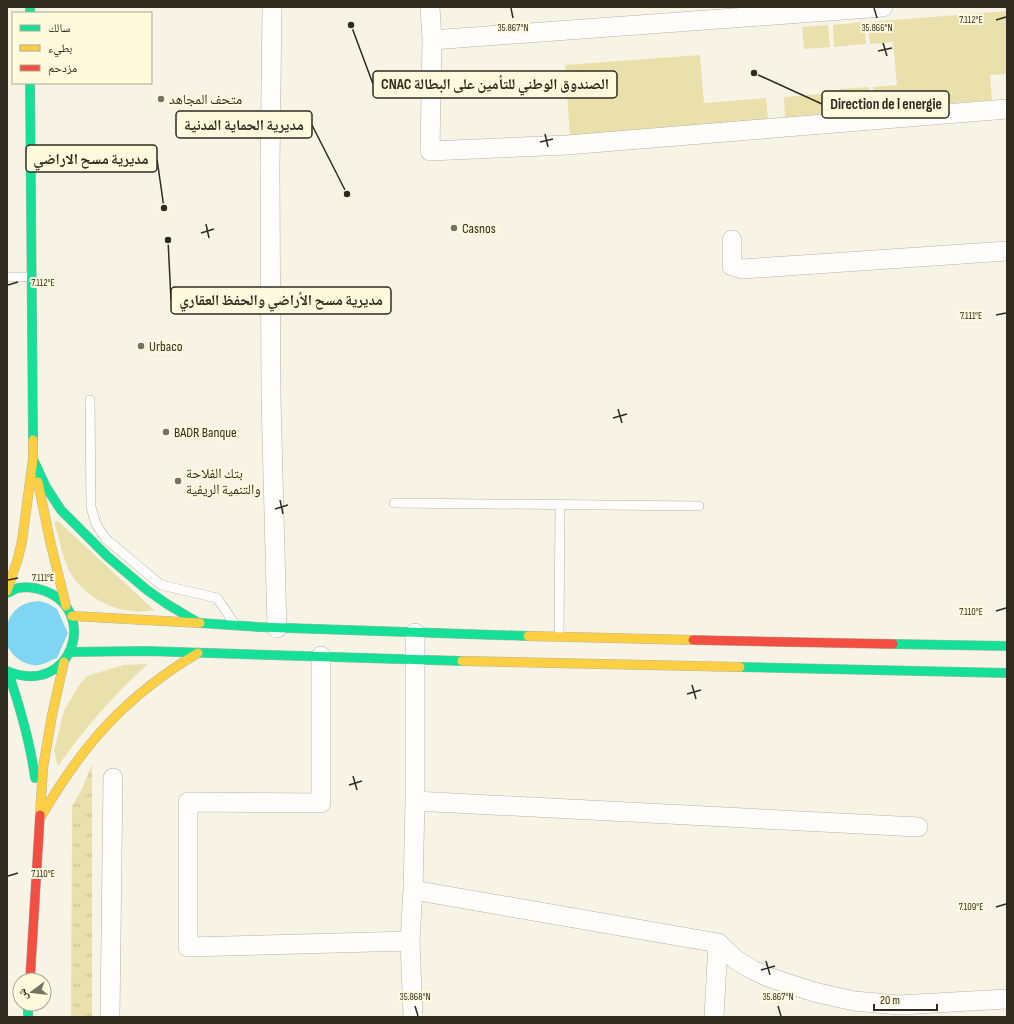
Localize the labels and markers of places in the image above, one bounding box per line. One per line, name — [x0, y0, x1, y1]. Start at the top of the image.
callout: CNAC الصندوق الوطني للتأمين على البطالة — [373, 71, 617, 98]
place label: متحف المجاهد — [169, 91, 242, 108]
callout: Direction de l energie — [822, 91, 949, 118]
marker: متحف المجاهد — [156, 94, 166, 104]
callout: مديرية الحماية المدنية — [176, 111, 312, 138]
callout: مديرية مسح الاراضي — [26, 145, 157, 172]
place label: Casnos — [462, 220, 496, 237]
marker: Casnos — [449, 223, 459, 233]
callout: مديرية مسح الأراضي والحفظ العقاري — [171, 287, 391, 314]
place label: Urbaco — [149, 338, 183, 355]
marker: Urbaco — [136, 341, 146, 351]
place label: BADR Banque — [174, 424, 237, 441]
marker: BADR Banque — [161, 427, 171, 437]
place label: بتك الفلاحة والتنمية الريفية — [186, 465, 261, 498]
marker: بتك الفلاحة والتنمية الريفية — [173, 476, 183, 486]

